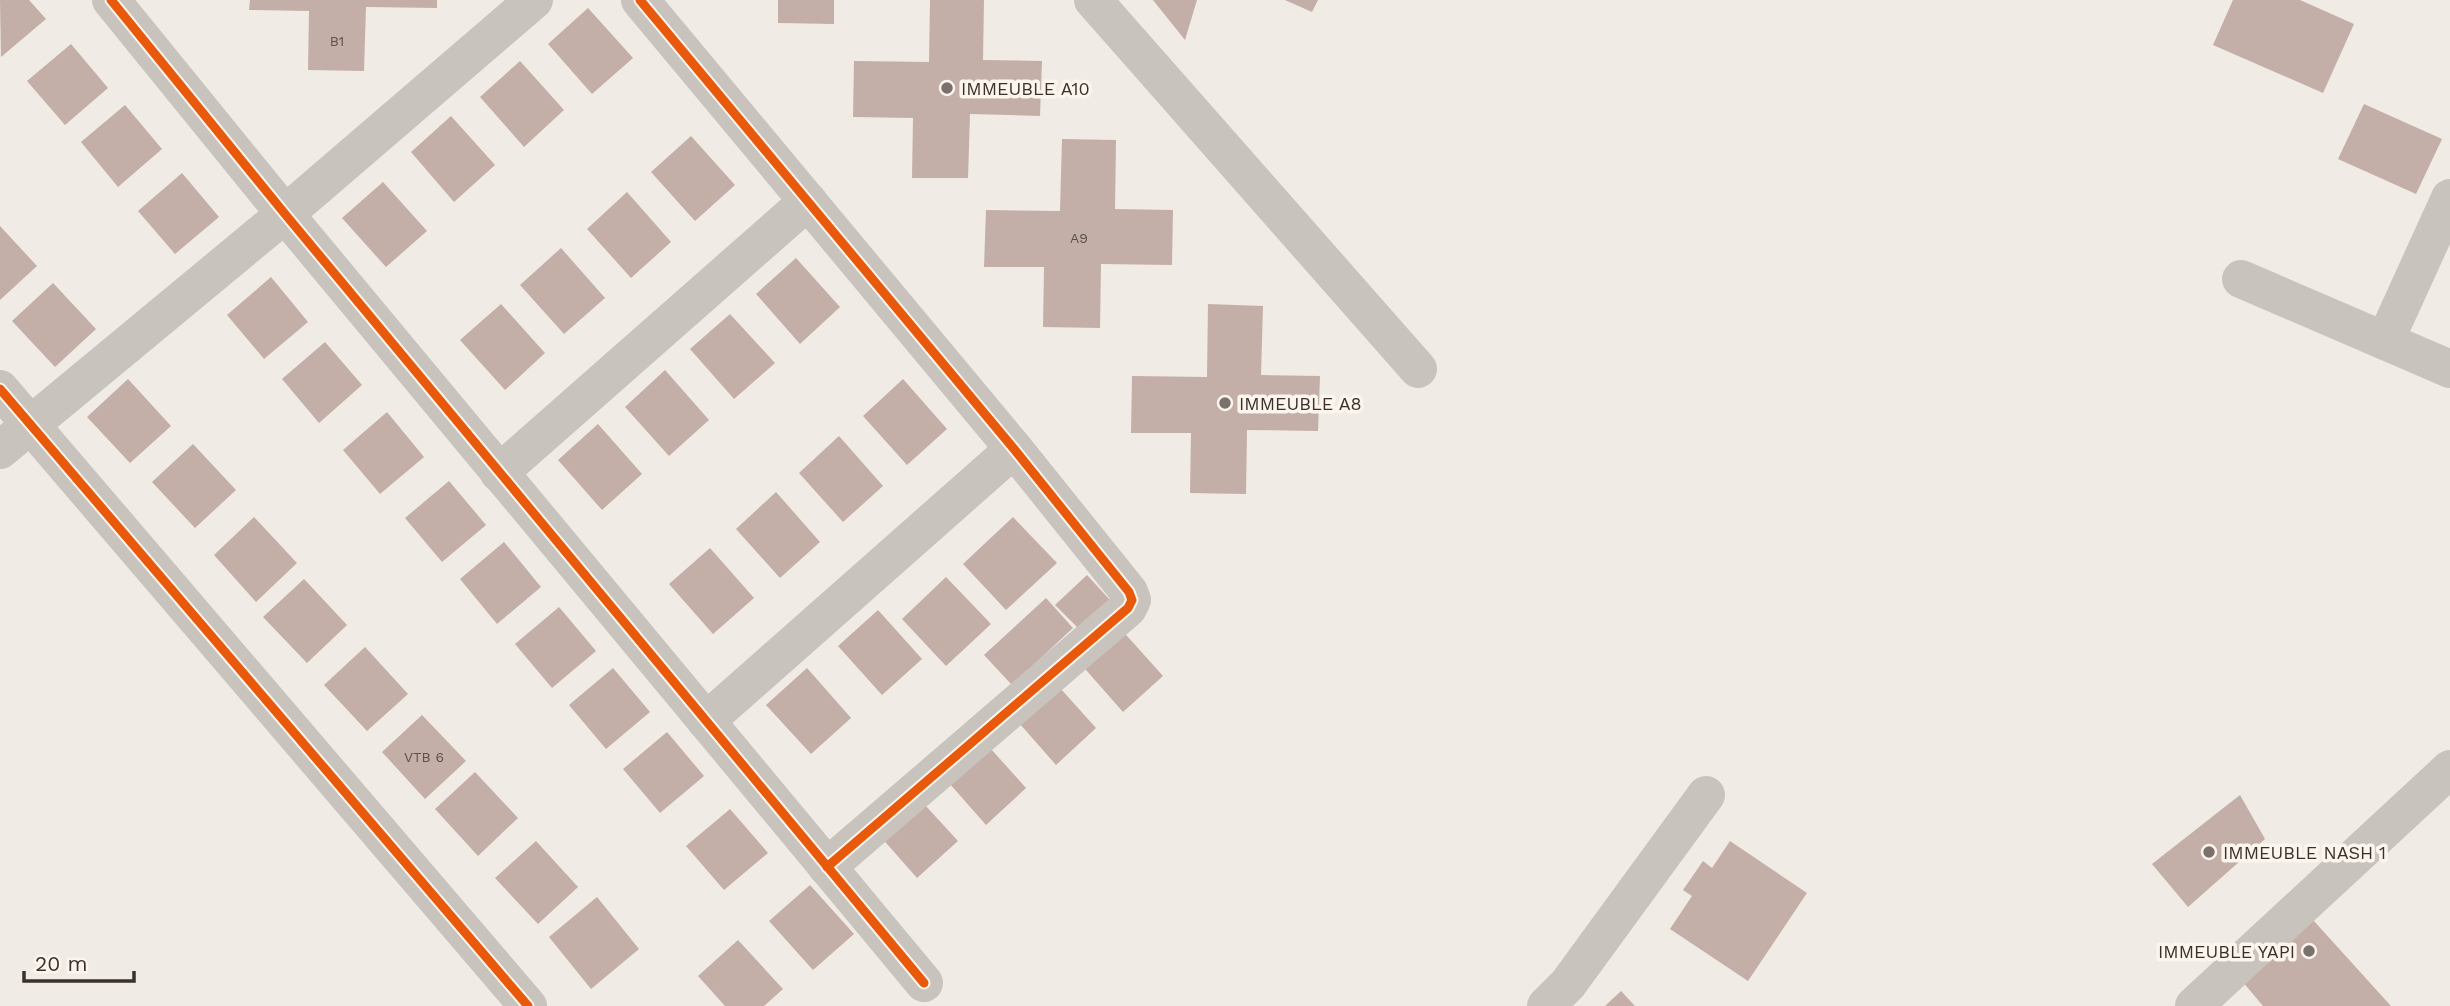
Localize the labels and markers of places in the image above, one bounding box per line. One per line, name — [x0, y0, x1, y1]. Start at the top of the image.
place label: IMMEUBLE A10 — [961, 78, 1090, 99]
marker: IMMEUBLE A10 — [939, 80, 955, 96]
place label: IMMEUBLE A8 — [1239, 393, 1362, 414]
marker: IMMEUBLE A8 — [1217, 395, 1233, 411]
place label: IMMEUBLE NASH 1 — [2223, 842, 2386, 863]
marker: IMMEUBLE NASH 1 — [2201, 844, 2217, 860]
place label: IMMEUBLE YAPI — [2158, 941, 2295, 962]
marker: IMMEUBLE YAPI — [2301, 943, 2317, 959]

